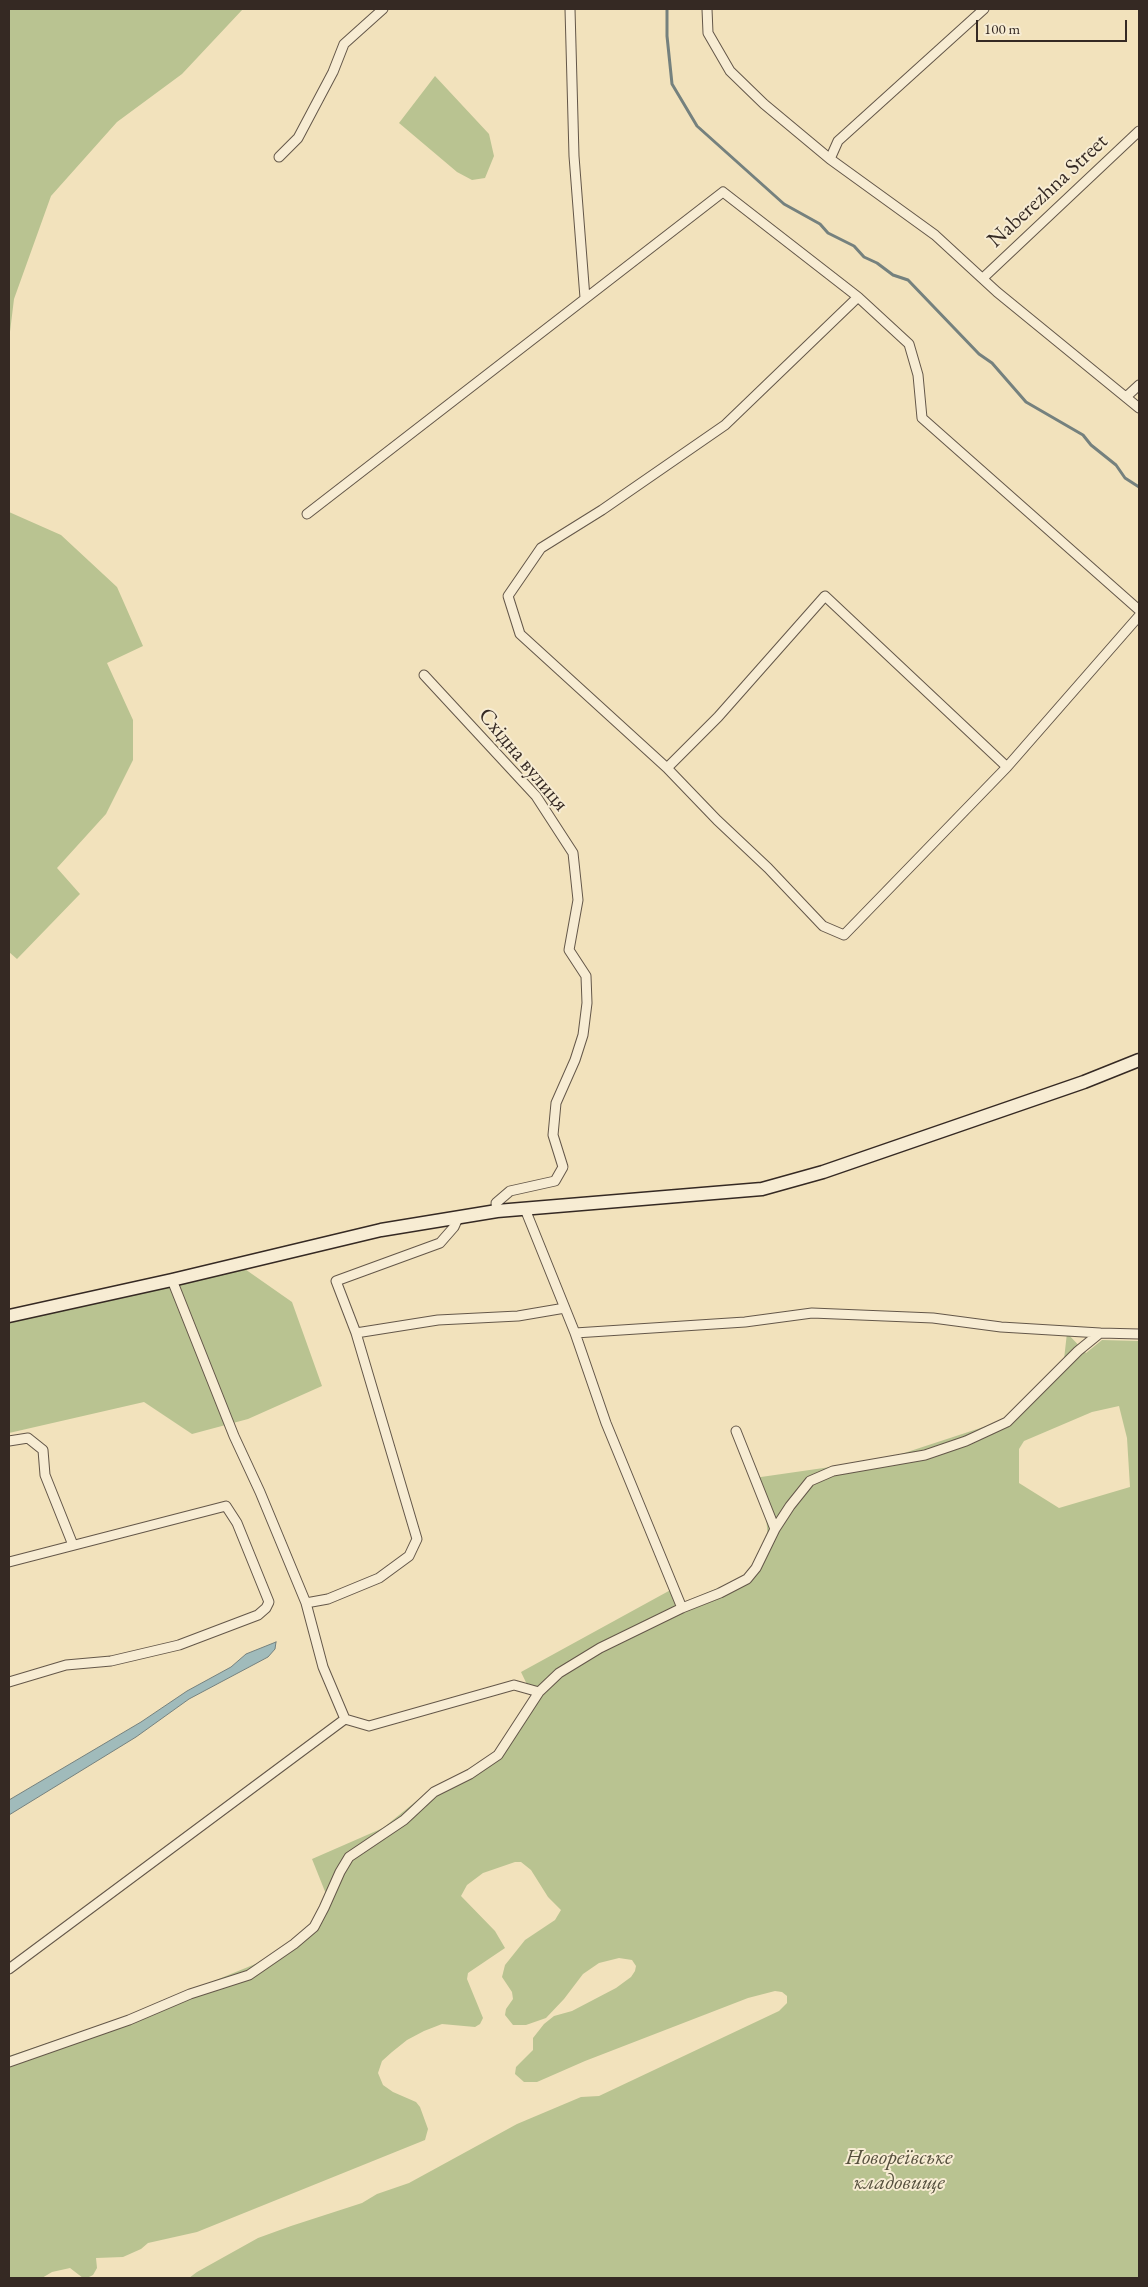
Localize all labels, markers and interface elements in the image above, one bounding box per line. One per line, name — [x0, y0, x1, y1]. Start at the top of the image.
scale bar — [978, 10, 1129, 42]
text: 100 m — [984, 19, 1020, 38]
street label: Naberezhna Street — [982, 129, 1114, 253]
street label: Східна вулиця — [472, 703, 574, 817]
park label: Новореївське кладовище — [845, 2145, 953, 2196]

